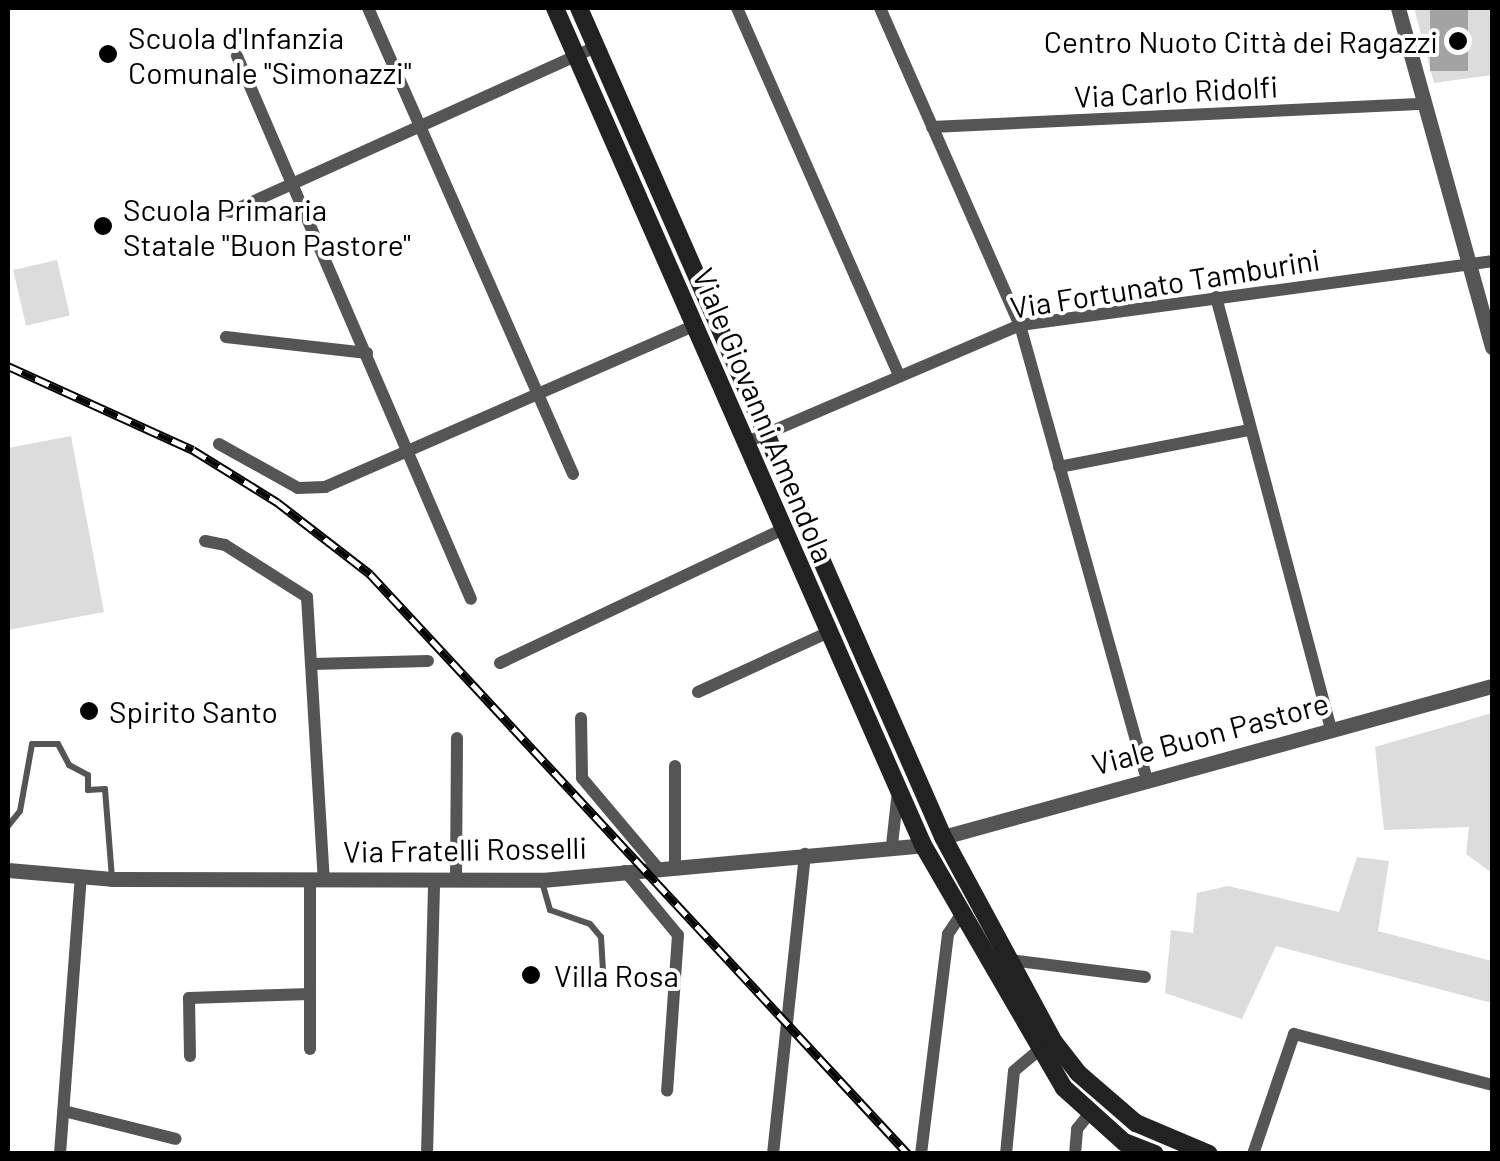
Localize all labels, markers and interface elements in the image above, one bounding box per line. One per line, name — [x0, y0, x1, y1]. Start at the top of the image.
place label: Scuola d'Infanzia Comunale "Simonazzi" — [128, 19, 412, 90]
place label: Centro Nuoto Città dei Ragazzi — [1044, 23, 1438, 59]
marker: Centro Nuoto Città dei Ragazzi — [1447, 30, 1469, 52]
marker: Scuola d'Infanzia Comunale "Simonazzi" — [97, 43, 119, 65]
street label: Via Carlo Ridolfi — [1073, 68, 1279, 114]
place label: Scuola Primaria Statale "Buon Pastore" — [123, 191, 411, 262]
marker: Scuola Primaria Statale "Buon Pastore" — [92, 215, 114, 237]
street label: Via Fortunato Tamburini — [1008, 241, 1322, 325]
street label: Viale Giovanni Amendola — [686, 262, 842, 568]
street label: Viale Buon Pastore — [1088, 684, 1332, 782]
place label: Spirito Santo — [109, 693, 278, 729]
marker: Spirito Santo — [78, 700, 100, 722]
street label: Via Fratelli Rosselli — [343, 829, 587, 869]
place label: Villa Rosa — [554, 957, 679, 993]
marker: Villa Rosa — [518, 962, 544, 988]

